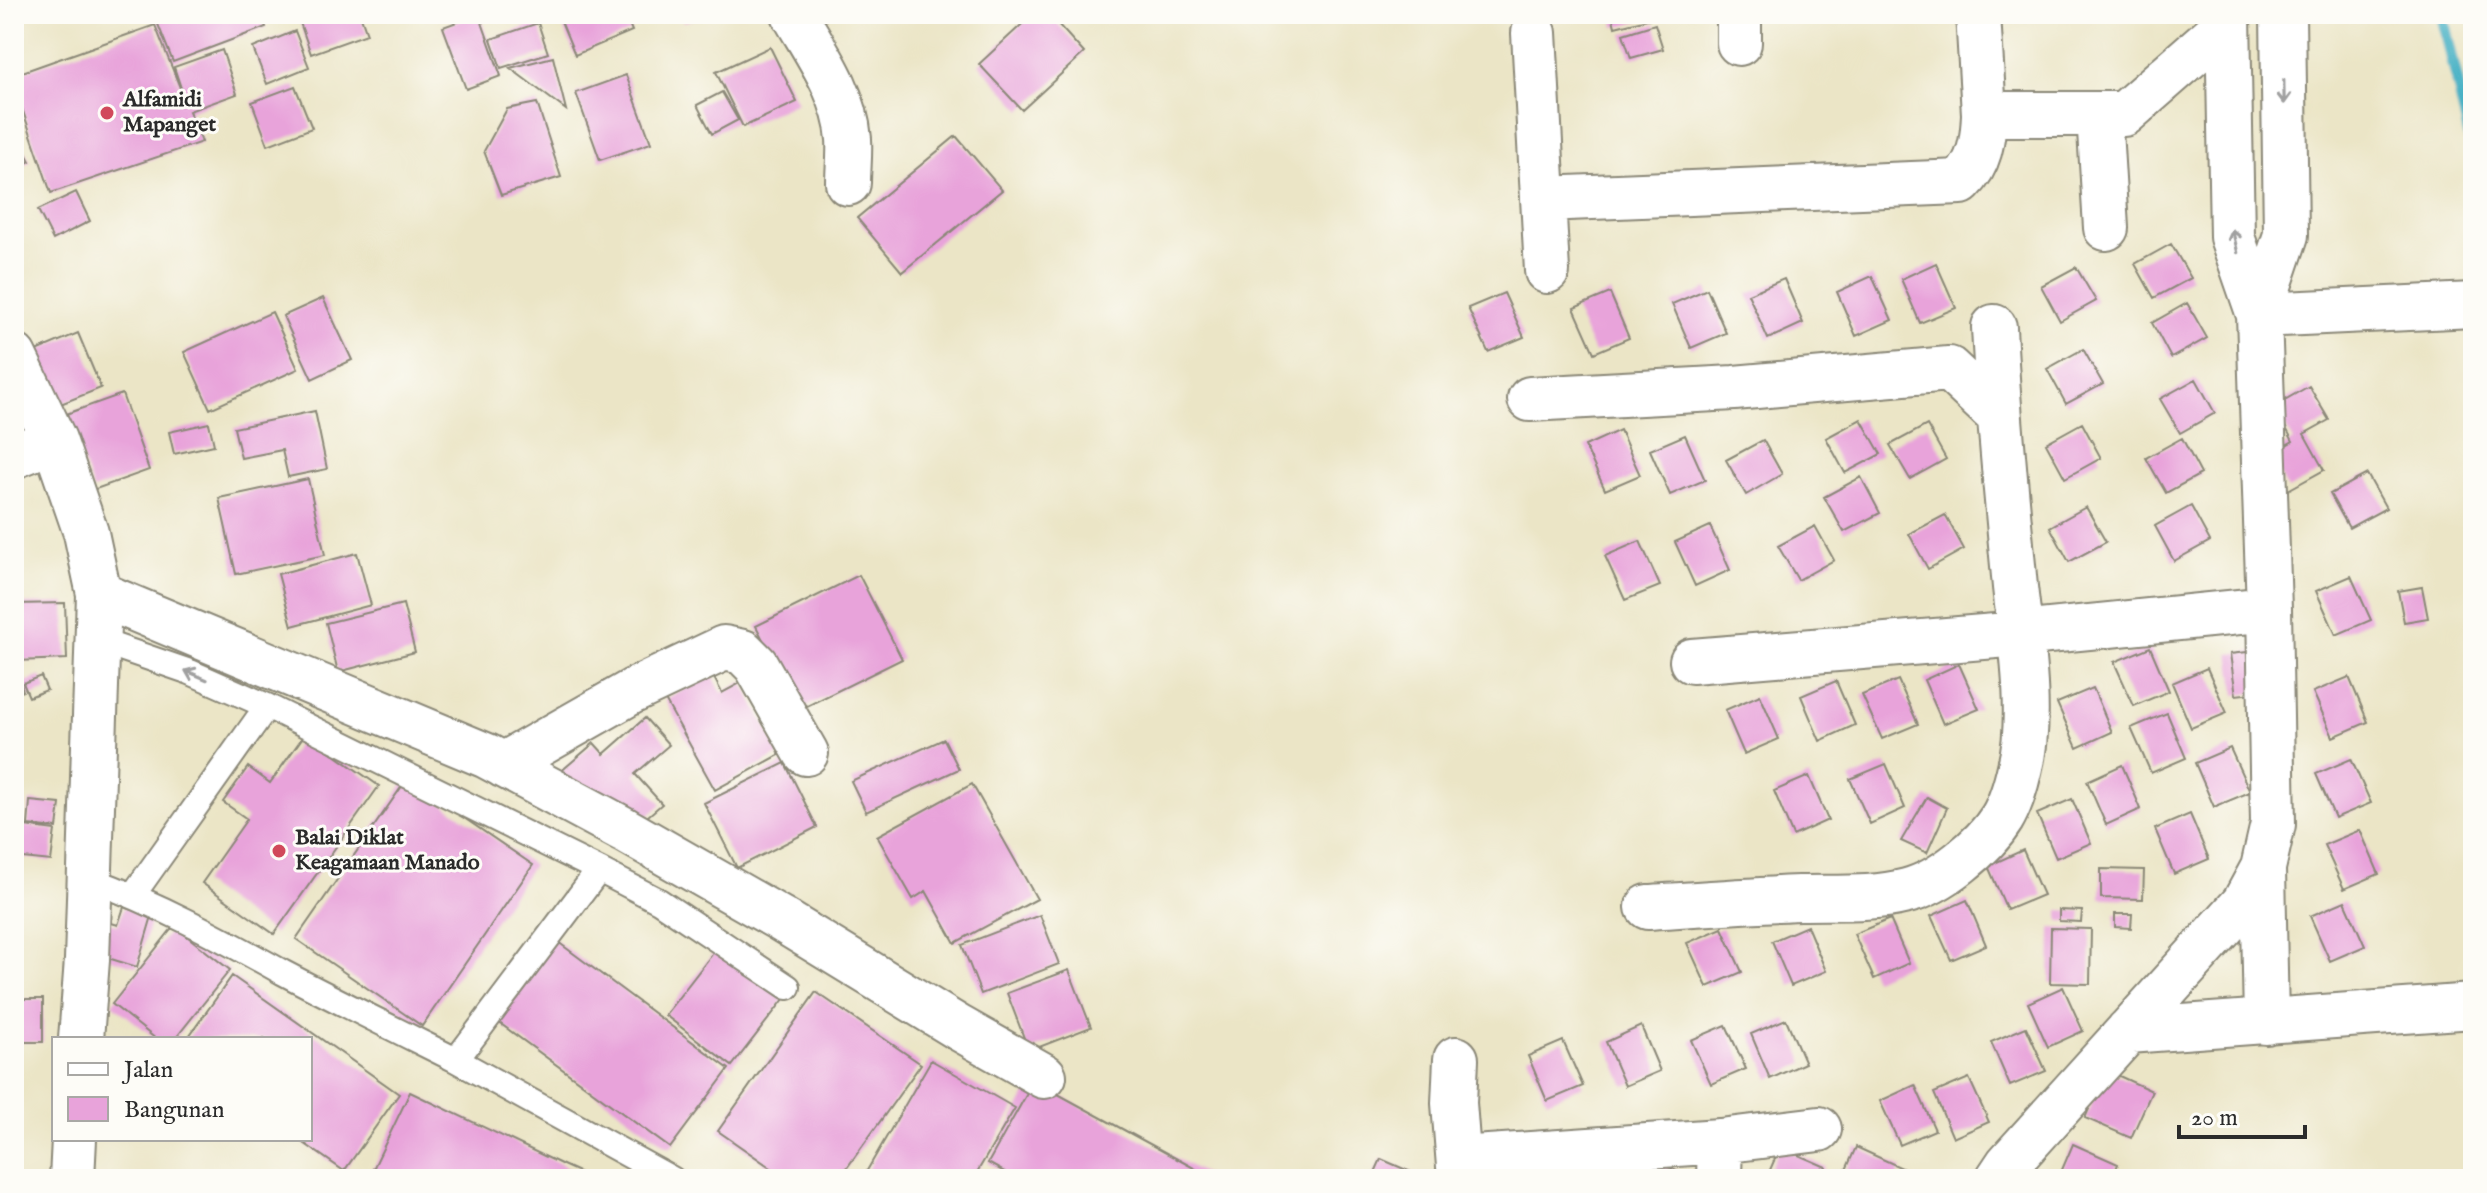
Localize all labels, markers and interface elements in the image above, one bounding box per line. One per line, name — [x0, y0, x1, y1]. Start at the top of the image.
one-way arrow — [2276, 78, 2292, 105]
place label: Alfamidi Mapanget — [122, 86, 216, 139]
marker: Alfamidi Mapanget — [98, 104, 116, 122]
one-way arrow — [2227, 229, 2242, 255]
one-way arrow — [184, 666, 209, 681]
place label: Balai Diklat Keagamaan Manado — [295, 824, 480, 877]
marker: Balai Diklat Keagamaan Manado — [270, 842, 288, 860]
legend — [52, 1037, 312, 1141]
text: Jalan — [121, 1055, 173, 1086]
scale bar — [2179, 1089, 2305, 1139]
text: Bangunan — [124, 1095, 225, 1126]
text: 20 m — [2191, 1103, 2238, 1134]

